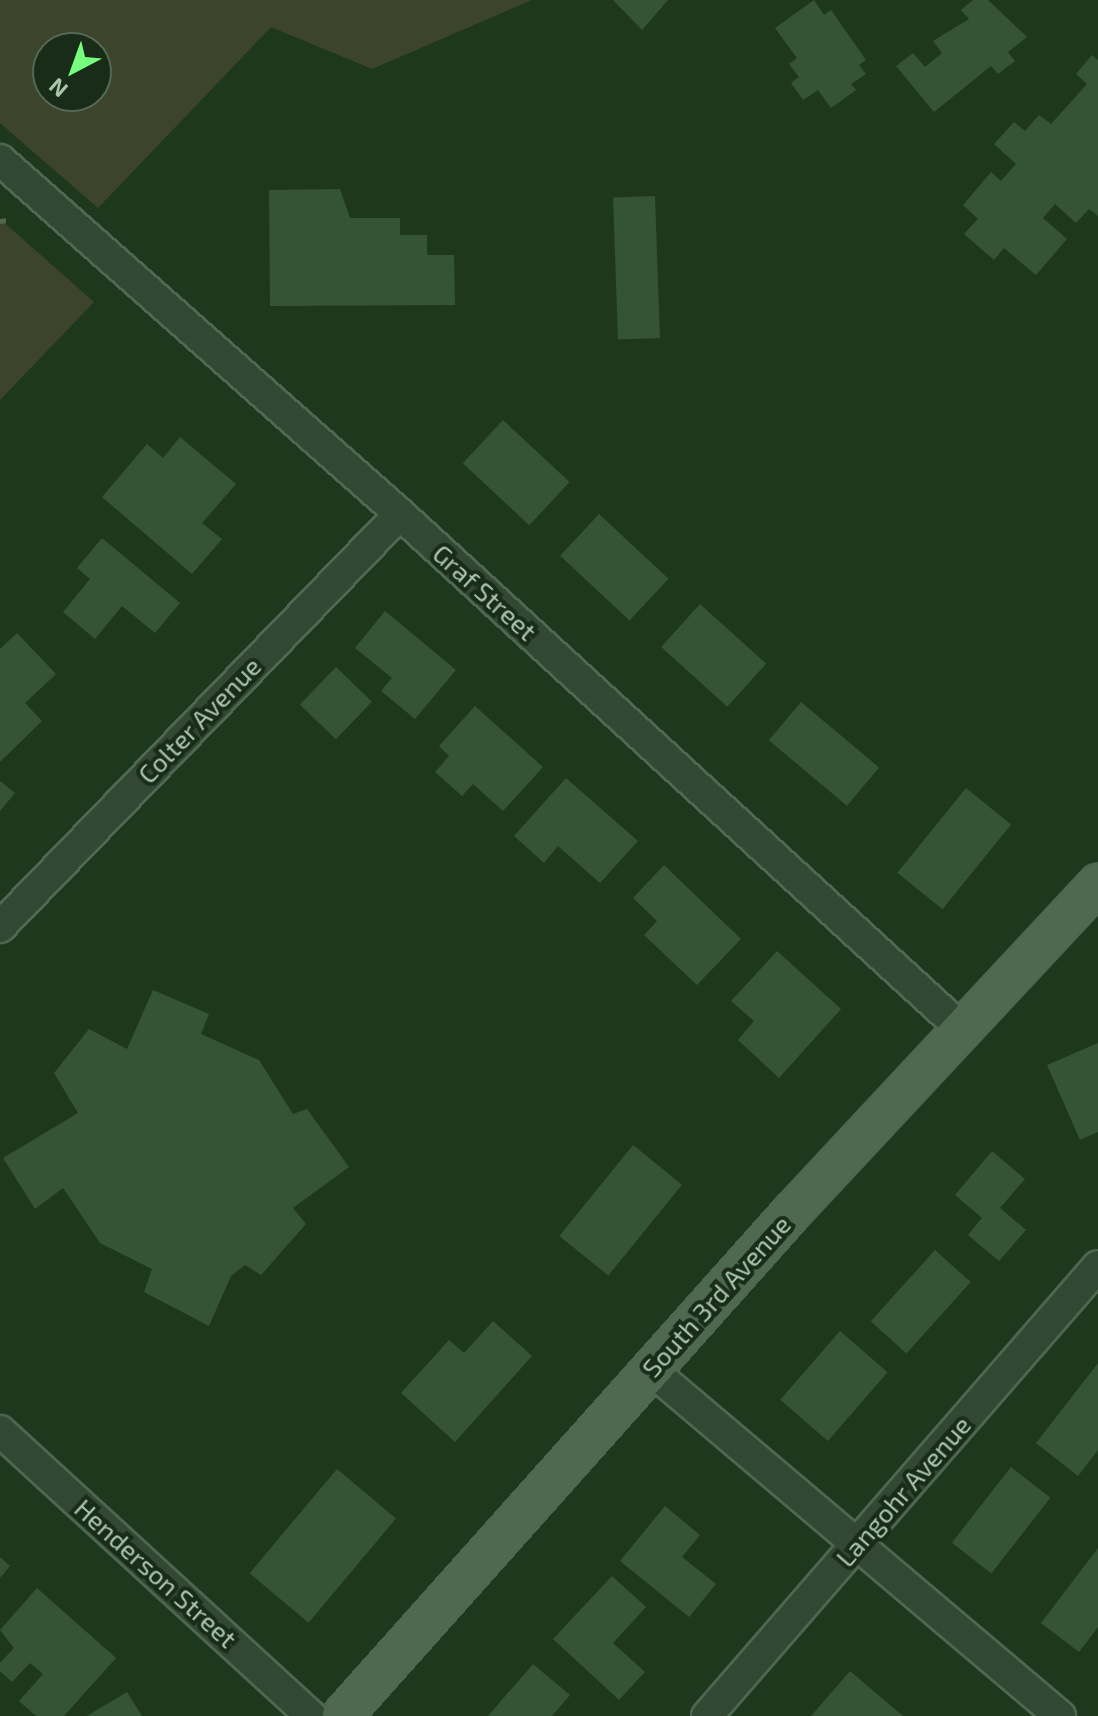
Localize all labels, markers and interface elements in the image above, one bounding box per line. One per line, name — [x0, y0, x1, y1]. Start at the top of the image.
north arrow — [32, 32, 112, 112]
text: N — [43, 74, 72, 104]
street label: Graf Street — [427, 537, 543, 647]
street label: Colter Avenue — [131, 650, 267, 790]
street label: South 3rd Avenue — [635, 1208, 797, 1384]
street label: Langohr Avenue — [829, 1409, 977, 1573]
street label: Henderson Street — [69, 1492, 243, 1654]

